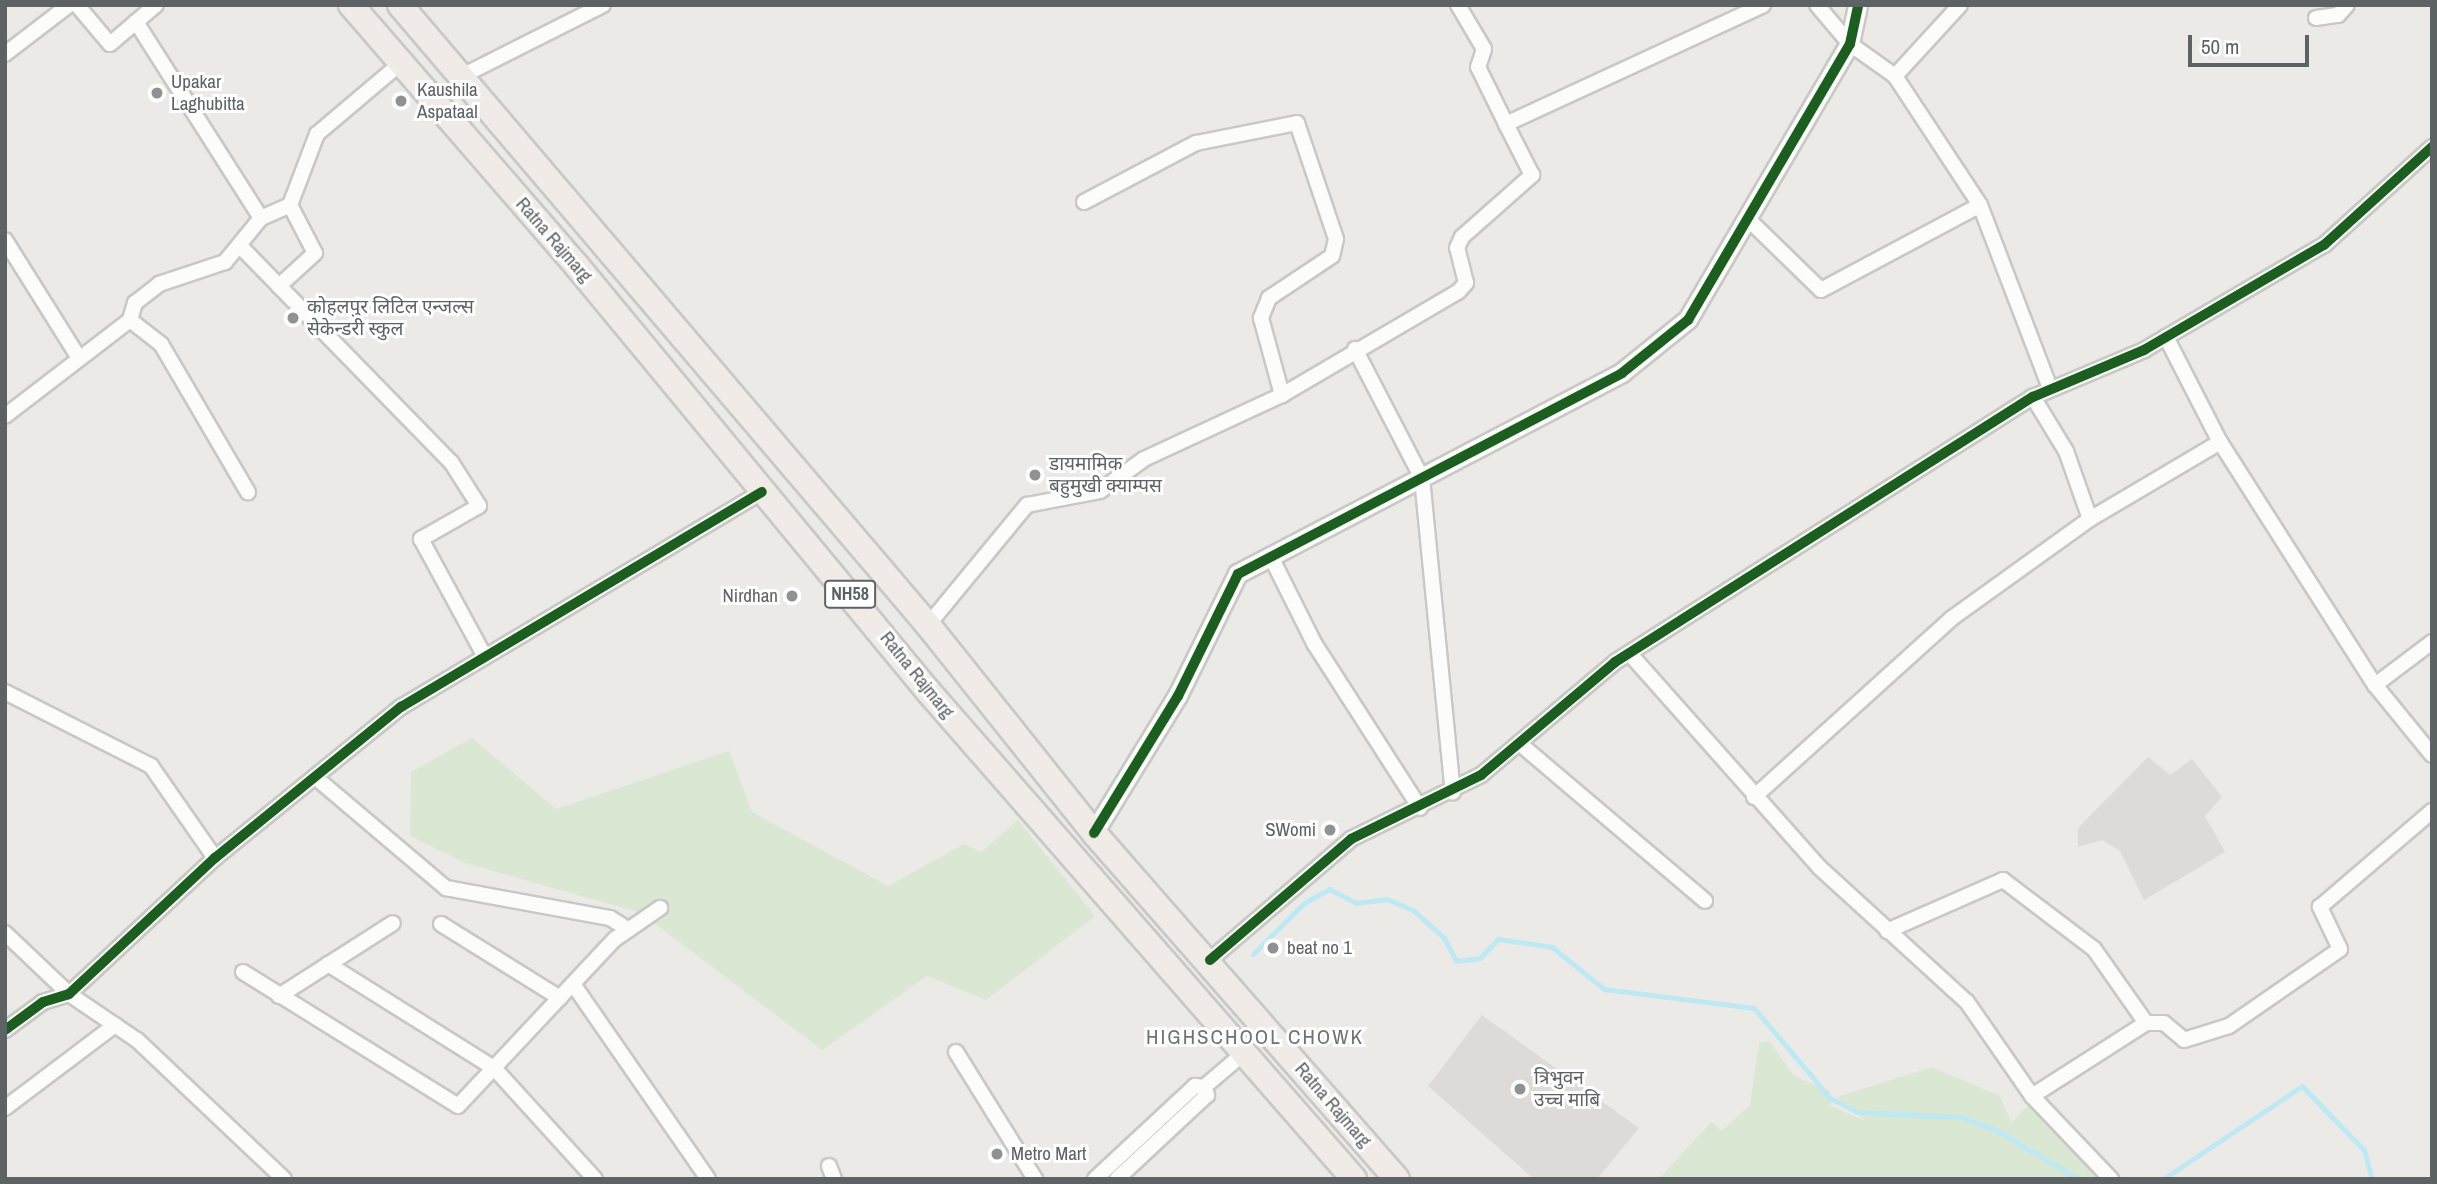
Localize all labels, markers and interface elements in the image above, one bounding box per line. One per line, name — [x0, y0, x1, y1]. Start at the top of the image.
scale bar — [2192, 21, 2313, 65]
text: 50 m — [2201, 32, 2239, 61]
place label: Upakar Laghubitta — [171, 71, 245, 115]
place label: Kaushila Aspataal — [417, 79, 478, 123]
marker: Upakar Laghubitta — [149, 85, 165, 101]
marker: Kaushila Aspataal — [391, 91, 411, 111]
street label: Ratna Rajmarg — [511, 193, 597, 287]
place label: कोहलपुर लिटिल एन्जल्स सेकेन्डरी स्कुल — [307, 296, 474, 340]
marker: कोहलपुर लिटिल एन्जल्स सेकेन्डरी स्कुल — [285, 310, 301, 326]
place label: डायमामिक बहुमुखी क्याम्पस — [1049, 453, 1162, 497]
marker: डायमामिक बहुमुखी क्याम्पस — [1027, 467, 1043, 483]
road number: NH58 — [824, 580, 876, 608]
place label: Nirdhan — [723, 585, 778, 607]
marker: Nirdhan — [784, 588, 800, 604]
street label: Ratna Rajmarg — [875, 627, 959, 723]
place label: SWomi — [1265, 819, 1316, 841]
marker: SWomi — [1322, 822, 1338, 838]
place label: beat no 1 — [1287, 937, 1352, 959]
marker: beat no 1 — [1265, 940, 1281, 956]
district label: HIGHSCHOOL CHOWK — [1148, 1024, 1362, 1050]
street label: Ratna Rajmarg — [1290, 1058, 1376, 1152]
place label: त्रिभुवन उच्च माबि — [1534, 1067, 1600, 1111]
marker: त्रिभुवन उच्च माबि — [1512, 1081, 1528, 1097]
place label: Metro Mart — [1011, 1143, 1086, 1165]
marker: Metro Mart — [989, 1146, 1005, 1162]

